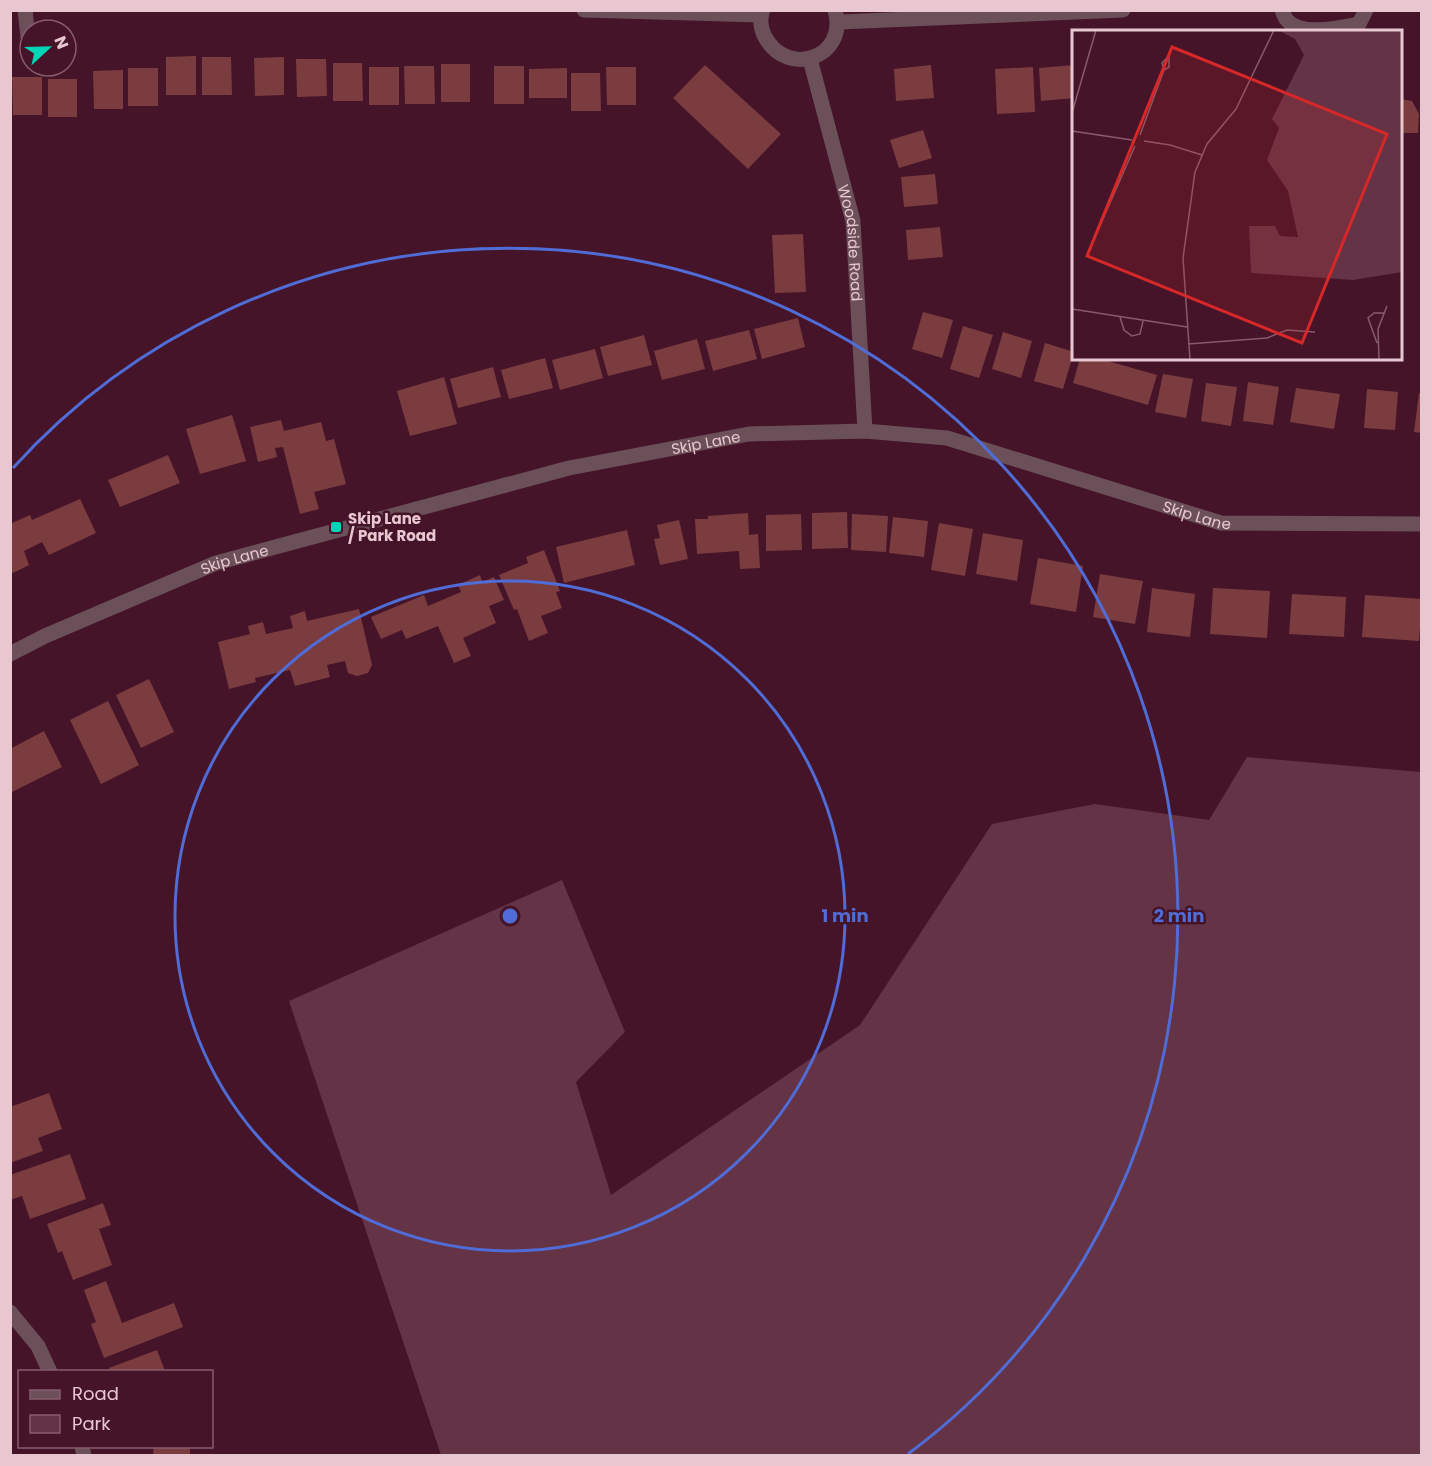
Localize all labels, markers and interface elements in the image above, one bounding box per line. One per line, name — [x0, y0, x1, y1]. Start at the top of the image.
north arrow — [18, 18, 78, 78]
inset map — [1072, 30, 1402, 360]
text: N — [49, 33, 74, 52]
street label: Woodside Road — [833, 182, 868, 302]
street label: Skip Lane — [669, 425, 742, 459]
street label: Skip Lane — [1160, 495, 1231, 534]
place label: Skip Lane / Park Road — [348, 508, 436, 546]
marker: Skip Lane / Park Road — [329, 520, 343, 534]
street label: Skip Lane — [197, 539, 271, 579]
text: 1 min — [821, 903, 869, 928]
text: 2 min — [1154, 903, 1204, 928]
centre of rings — [500, 906, 520, 926]
legend — [18, 1370, 213, 1448]
text: Road — [72, 1381, 119, 1406]
text: Park — [72, 1411, 111, 1436]

